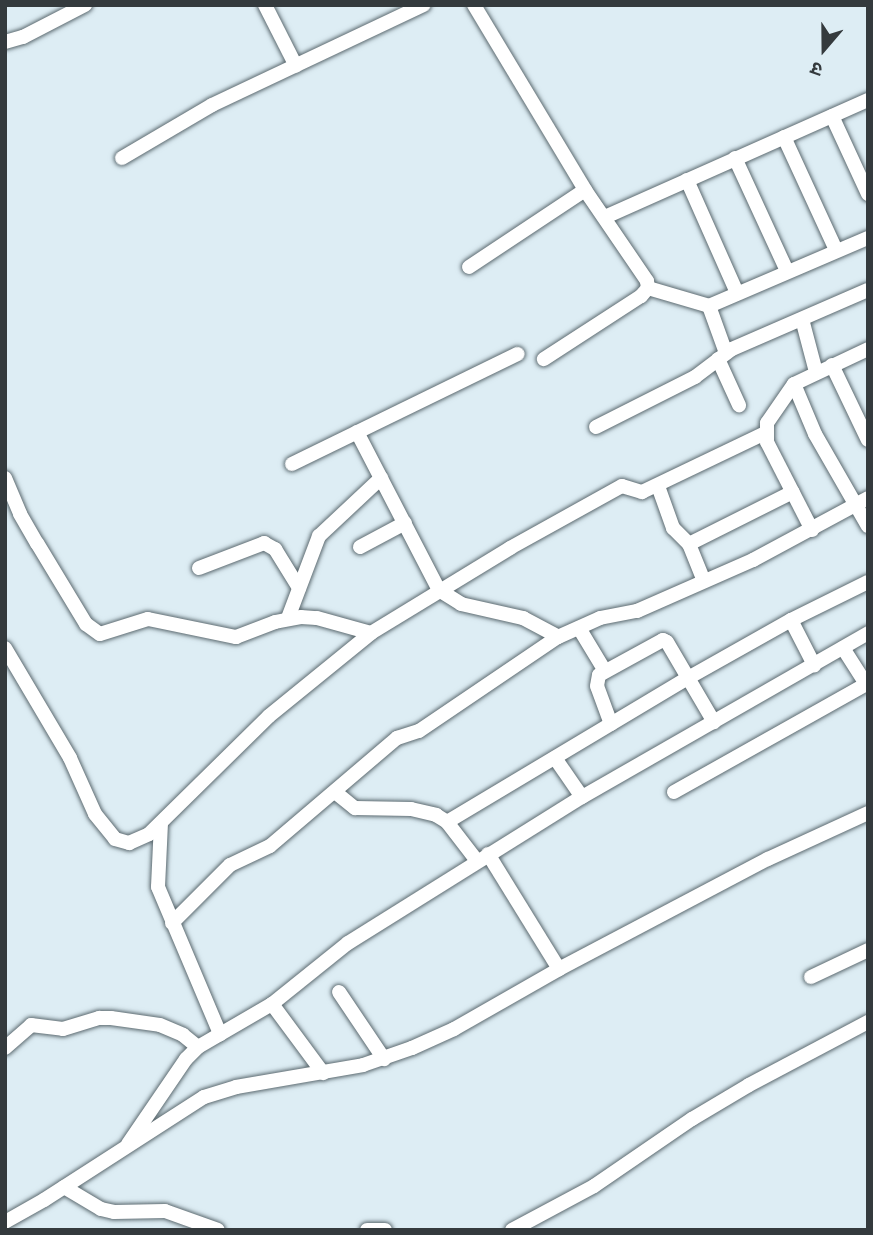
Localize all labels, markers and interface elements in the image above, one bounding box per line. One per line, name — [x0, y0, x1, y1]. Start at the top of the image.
north arrow — [789, 14, 859, 84]
text: उ — [807, 56, 826, 82]

